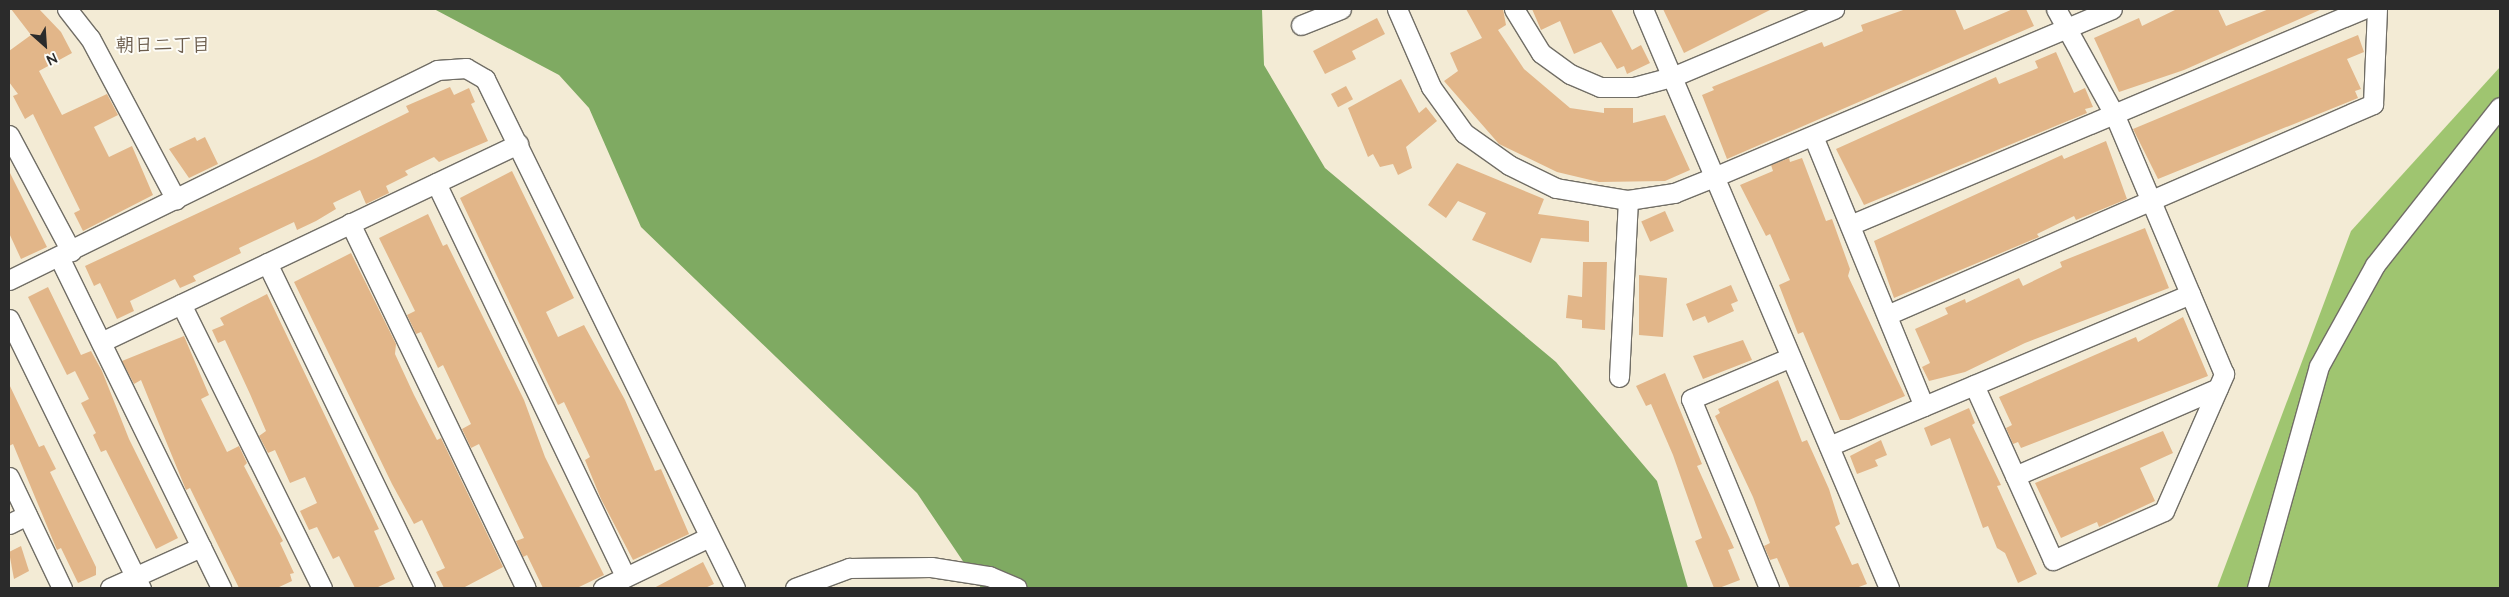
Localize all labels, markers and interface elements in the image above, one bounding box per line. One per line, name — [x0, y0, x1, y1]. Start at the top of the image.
north arrow — [20, 20, 70, 70]
district label: 朝日二丁目 — [116, 35, 210, 57]
text: N — [43, 48, 60, 69]

